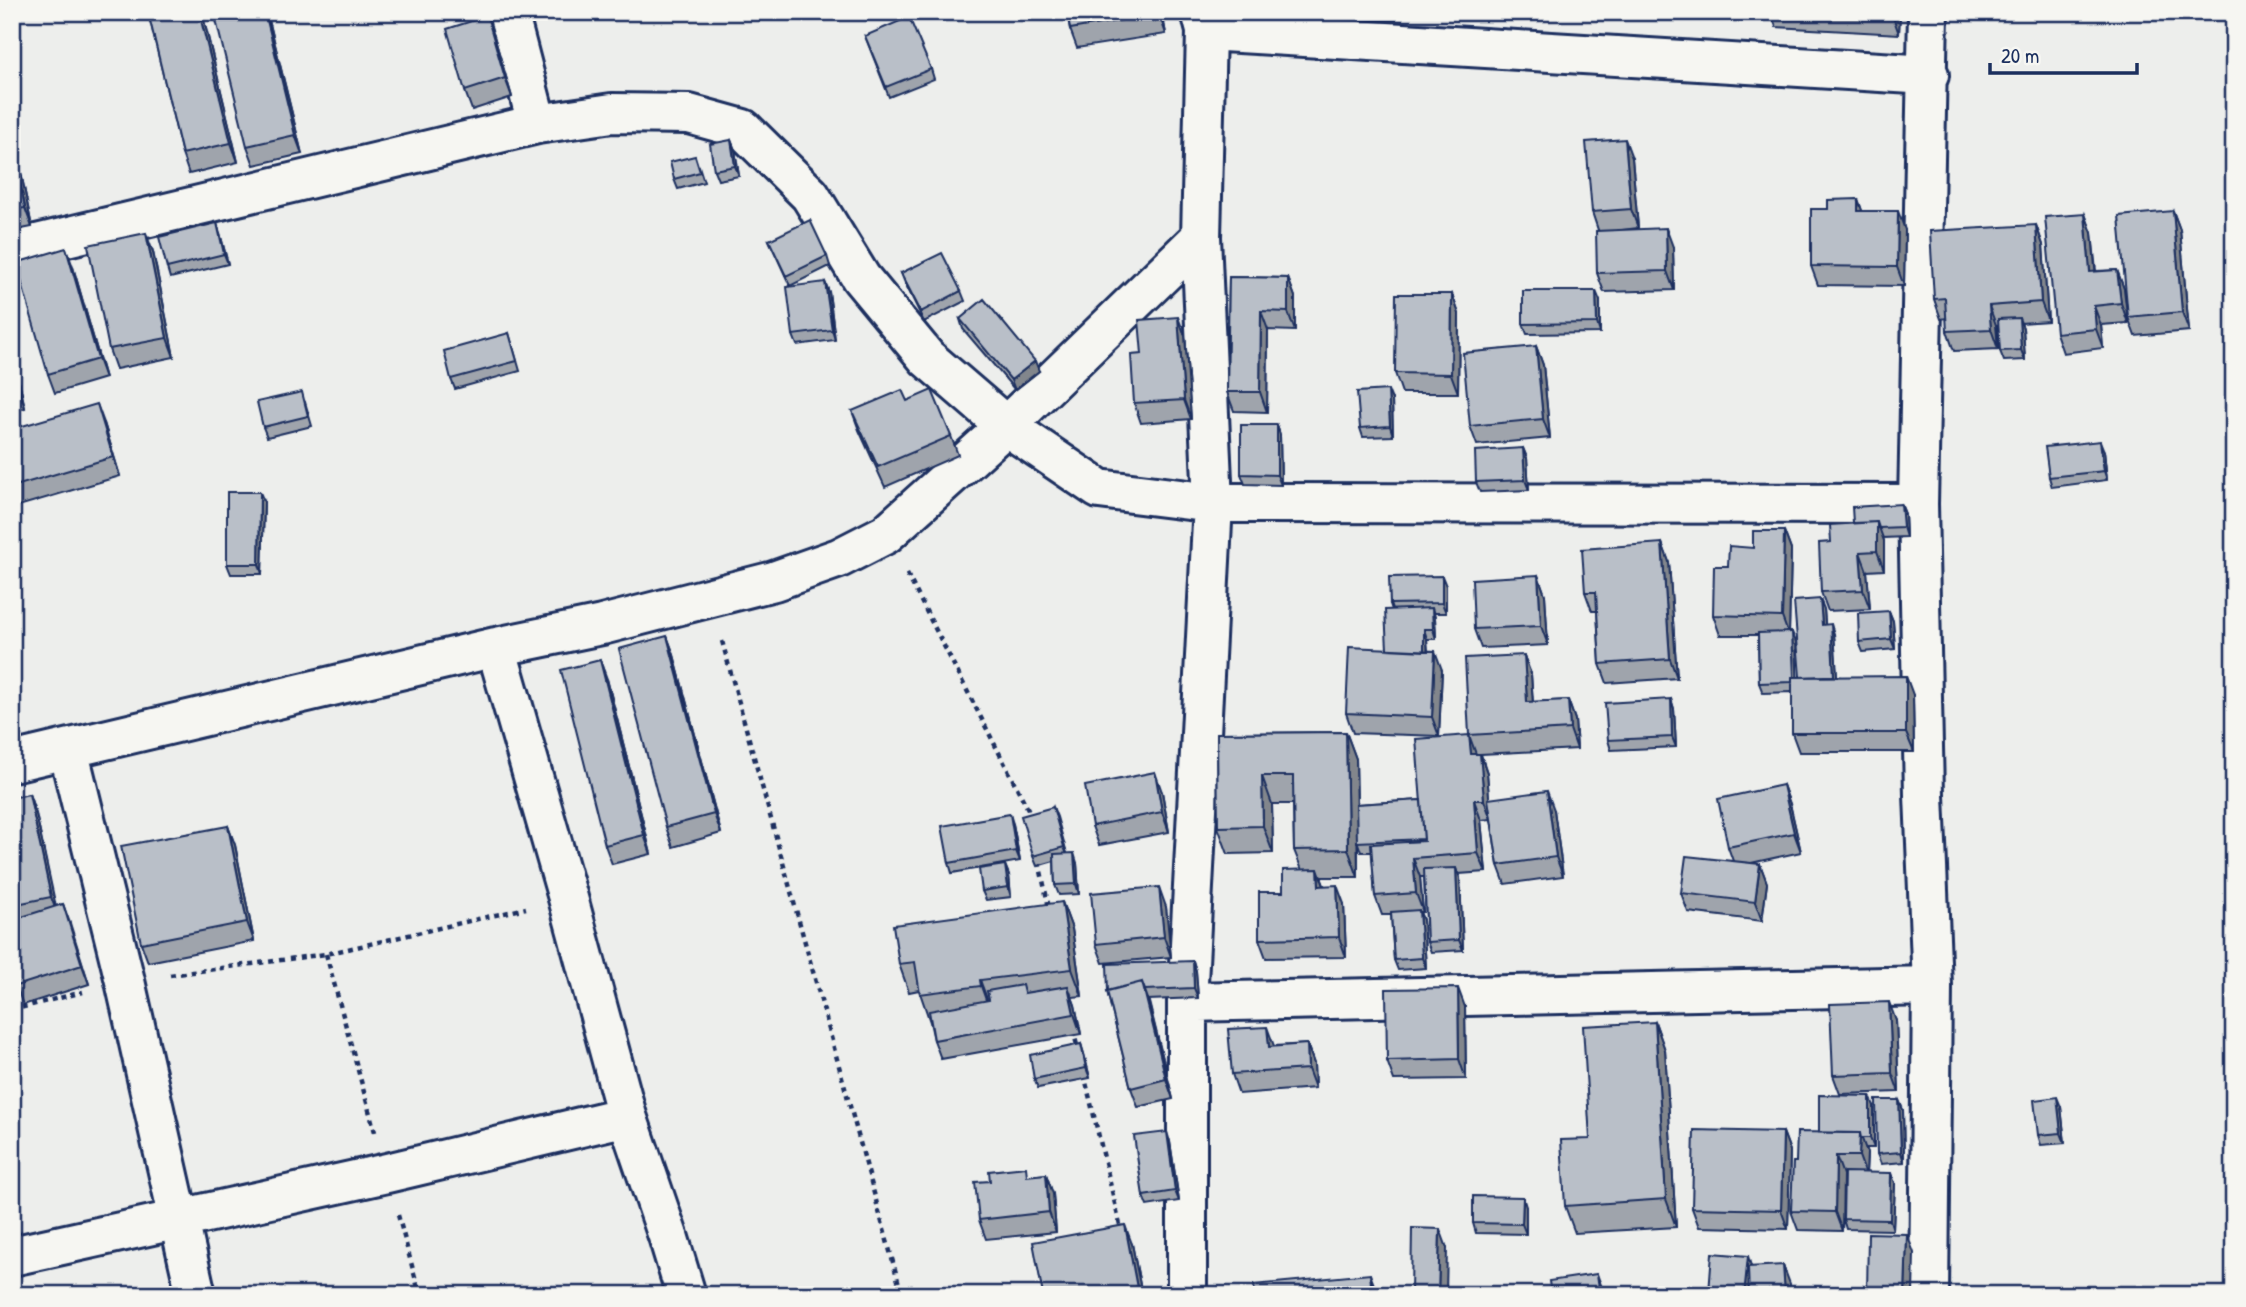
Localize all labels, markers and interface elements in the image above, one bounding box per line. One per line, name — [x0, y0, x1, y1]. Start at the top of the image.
scale bar — [1990, 32, 2138, 76]
text: 20 m — [2001, 41, 2039, 70]

